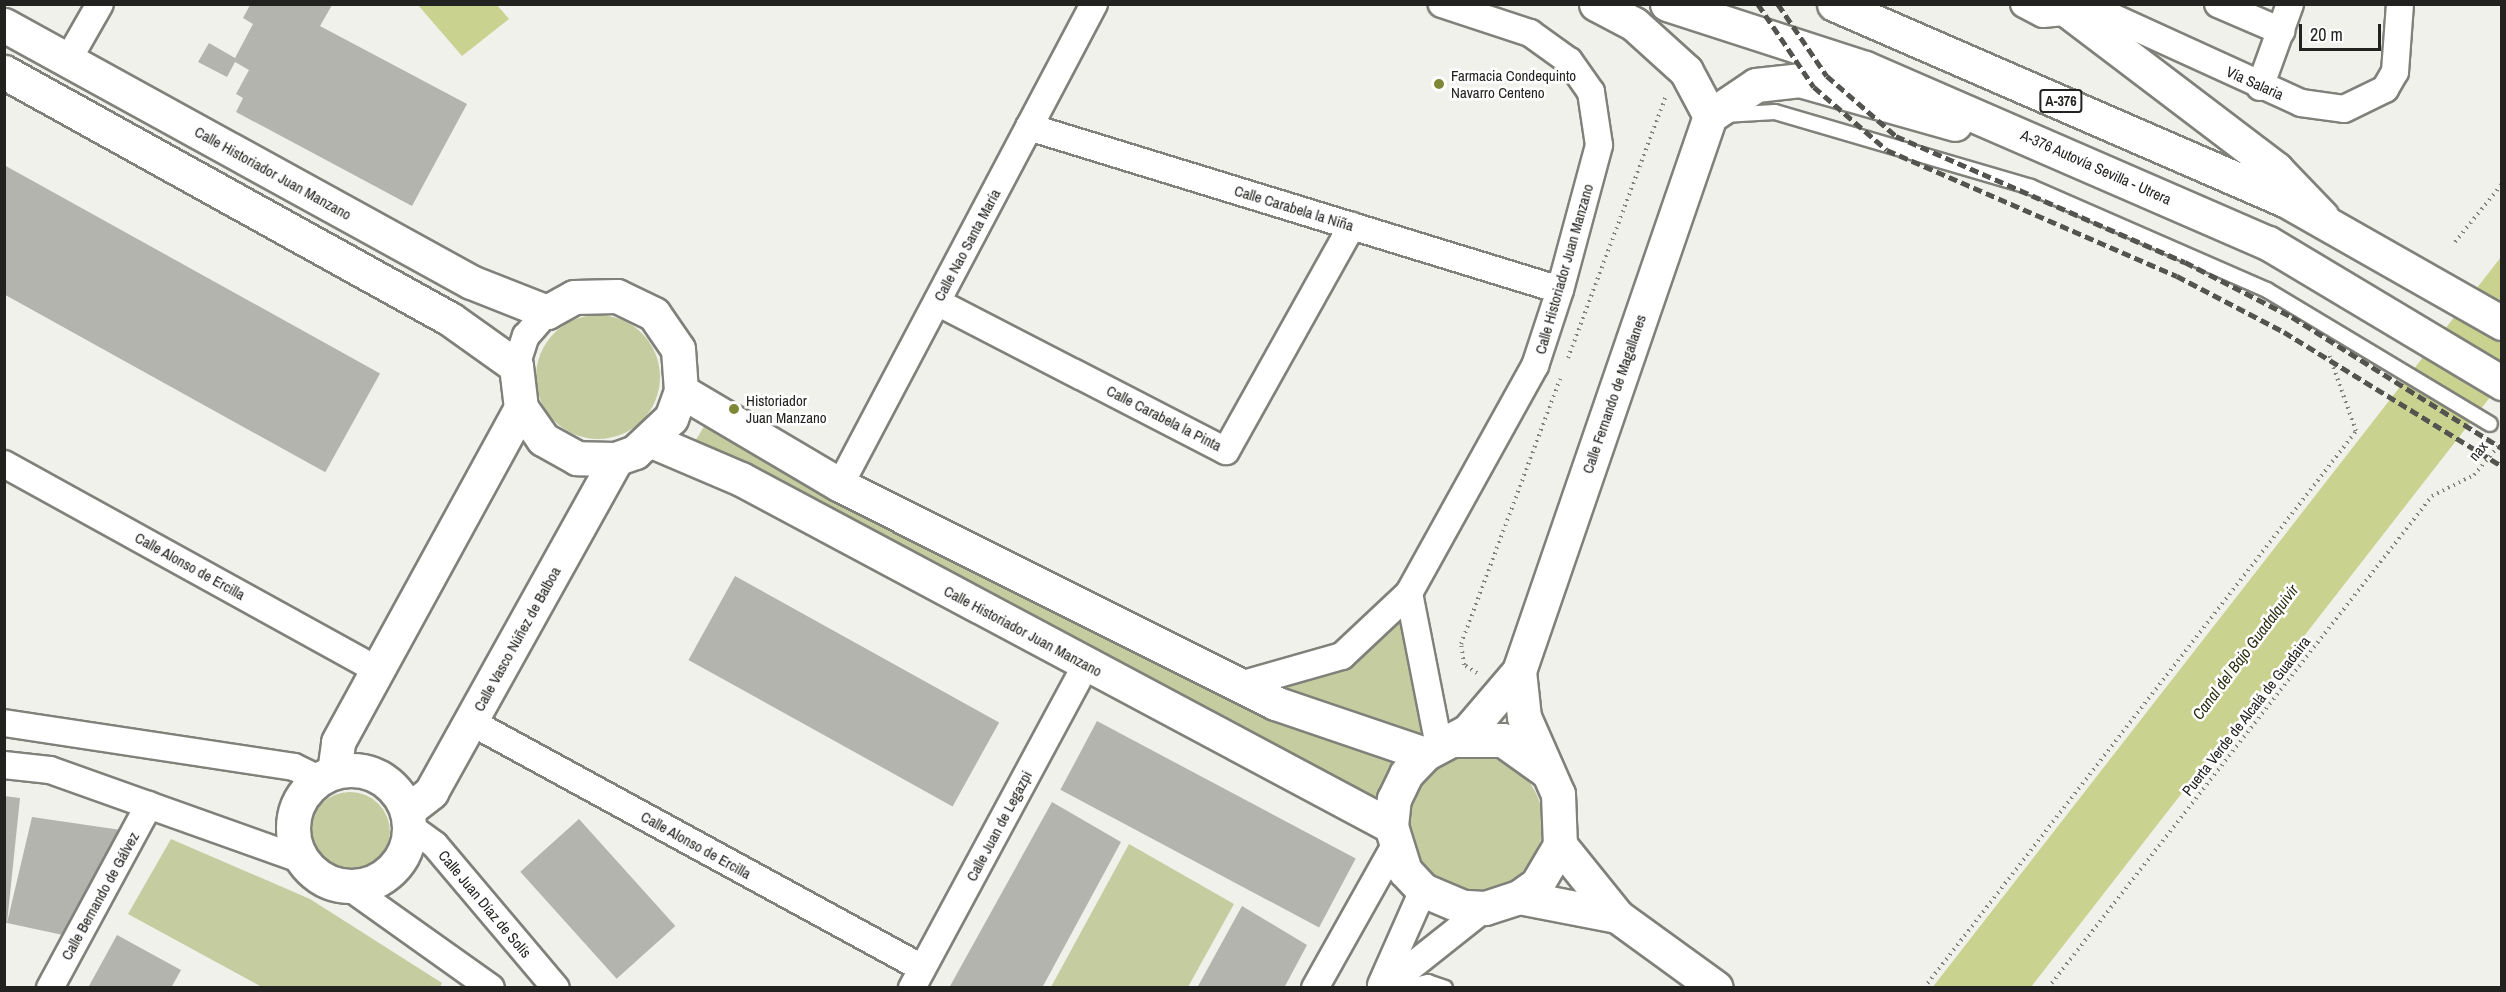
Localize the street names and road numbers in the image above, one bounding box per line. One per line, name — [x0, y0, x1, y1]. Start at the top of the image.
street label: Vía Salaria — [2224, 62, 2286, 104]
road number: A-376 — [2038, 90, 2084, 112]
street label: Calle Historiador Juan Manzano — [192, 122, 354, 224]
street label: A-376 Autovía Sevilla - Utrera — [2018, 126, 2174, 208]
street label: Calle Carabela la Niña — [1232, 181, 1356, 235]
street label: Calle Historiador Juan Manzano — [1531, 182, 1597, 356]
street label: Calle Nao Santa María — [930, 186, 1004, 304]
street label: Calle Fernando de Magallanes — [1578, 312, 1650, 476]
street label: Calle Carabela la Pinta — [1104, 381, 1224, 455]
street label: nax — [2465, 438, 2491, 464]
street label: Calle Alonso de Ercilla — [132, 528, 248, 604]
street label: Calle Vasco Núñez de Balboa — [470, 564, 564, 714]
street label: Calle Historiador Juan Manzano — [941, 582, 1105, 680]
street label: Puerta Verde de Alcalá de Guadaira — [2178, 633, 2314, 799]
street label: Calle Juan de Legazpi — [962, 768, 1036, 884]
street label: Calle Alonso de Ercilla — [638, 807, 754, 883]
street label: Calle Bernando de Gálvez — [57, 829, 143, 963]
street label: Calle Juan Díaz de Solís — [435, 847, 535, 961]

